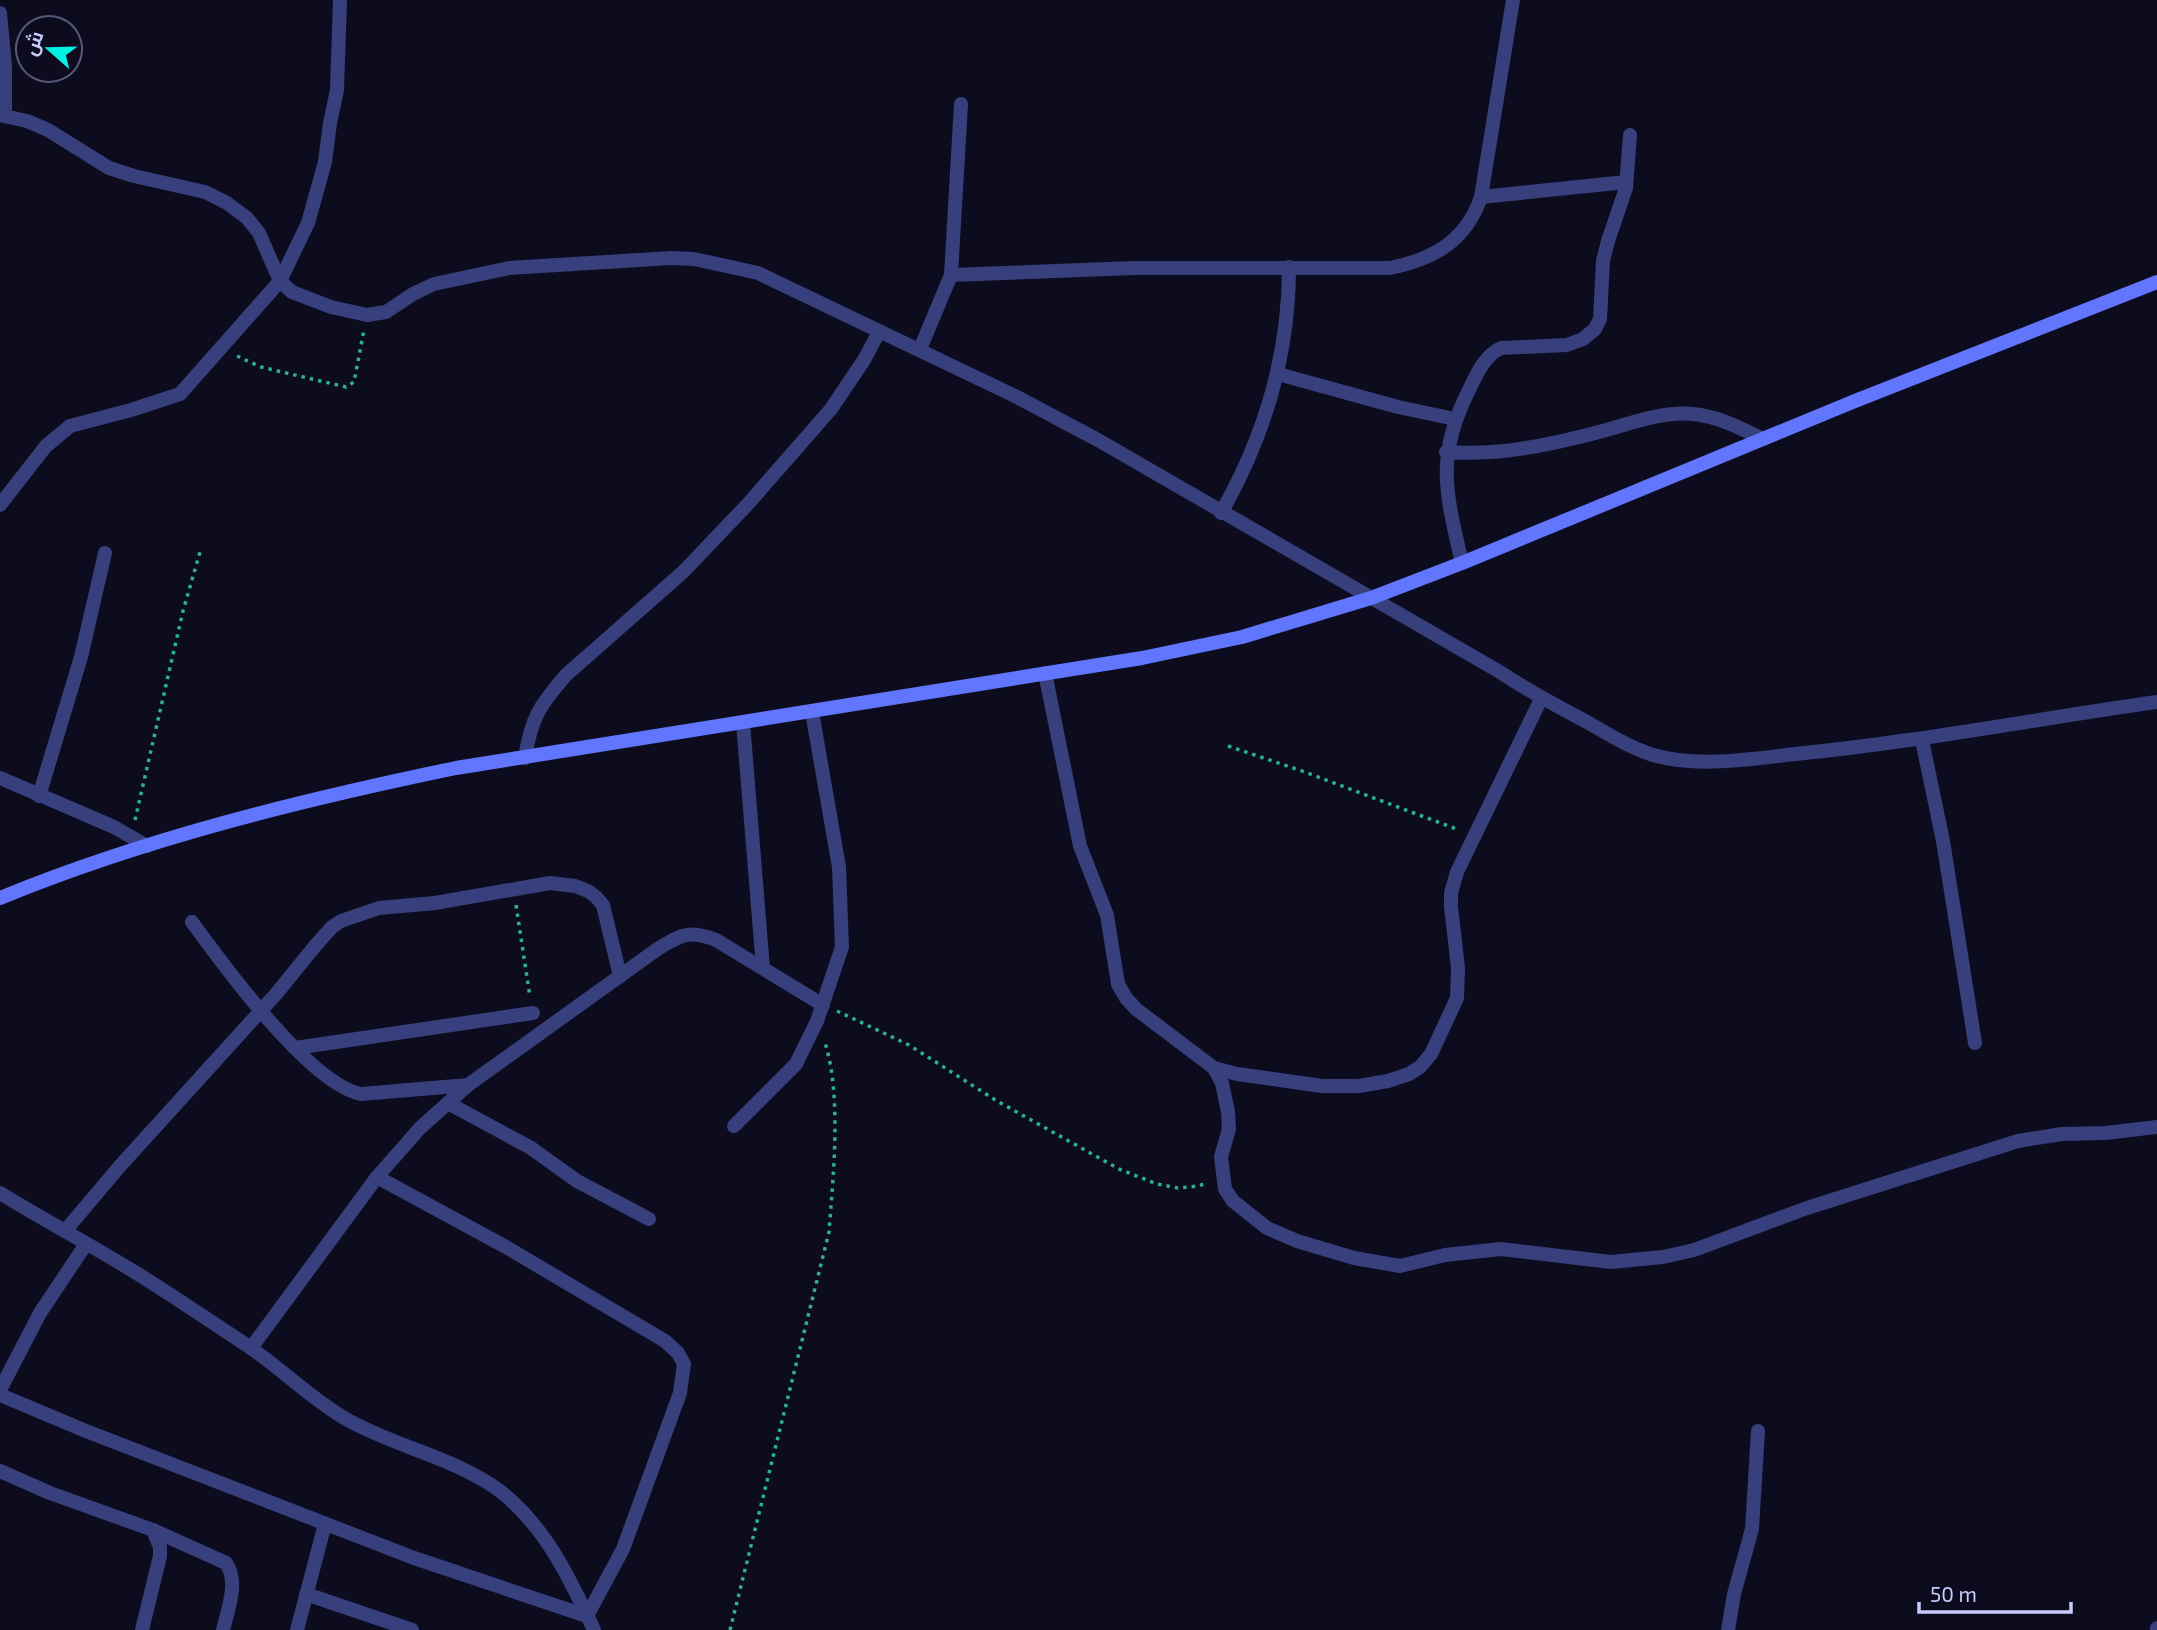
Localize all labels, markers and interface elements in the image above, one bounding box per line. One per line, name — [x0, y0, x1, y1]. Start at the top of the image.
north arrow — [14, 14, 84, 84]
text: ش — [18, 28, 48, 59]
scale bar — [1919, 1570, 2071, 1614]
text: 50 m — [1930, 1581, 1977, 1606]

